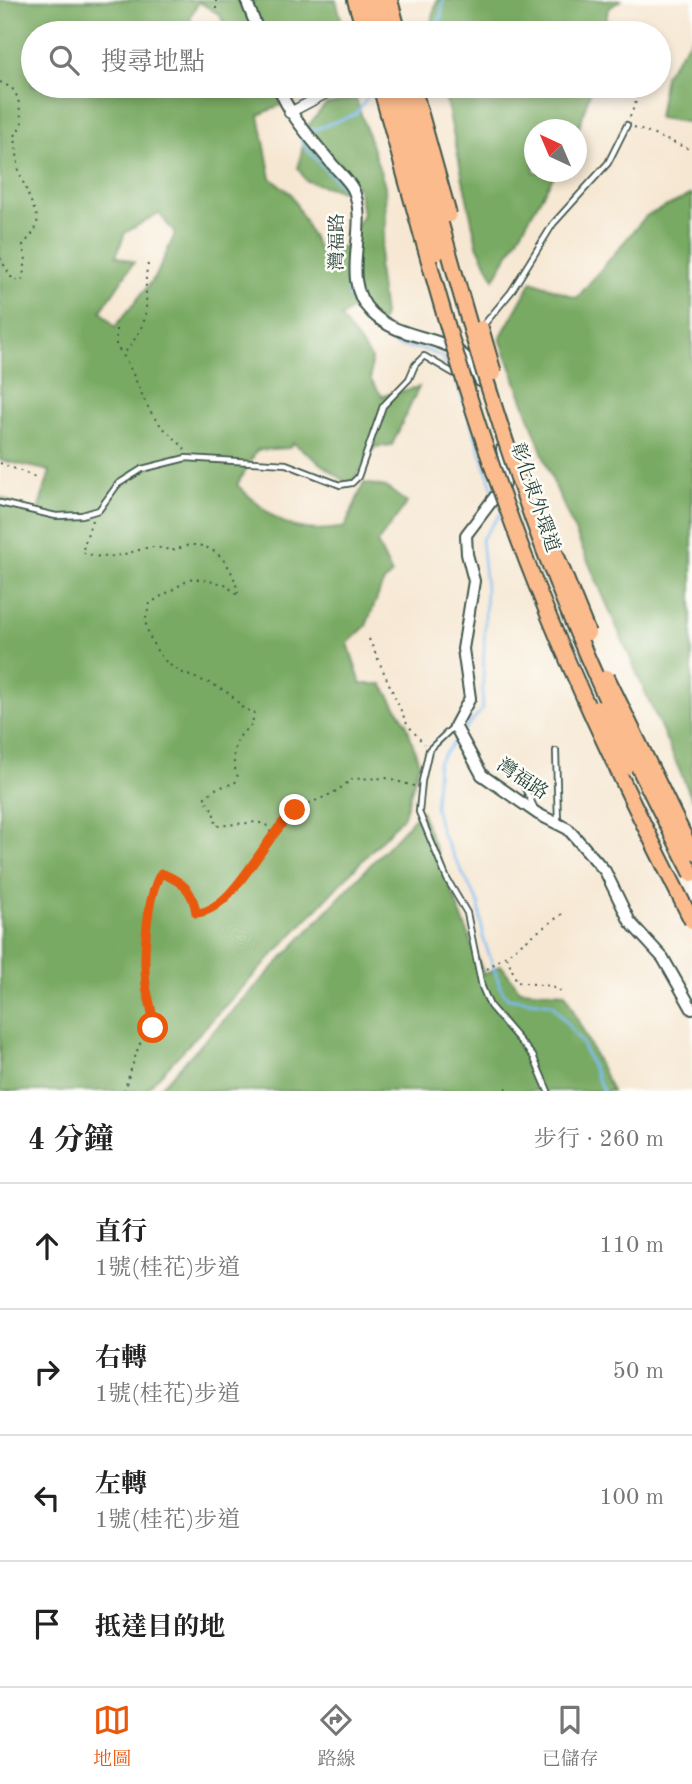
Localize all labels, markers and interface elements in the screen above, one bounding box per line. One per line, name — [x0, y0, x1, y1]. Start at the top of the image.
search box — [21, 21, 671, 98]
icon: search — [45, 41, 83, 79]
text: 搜尋地點 — [101, 50, 205, 76]
north arrow — [524, 119, 587, 182]
street label: 灣福路 — [326, 213, 348, 271]
street label: 彰化東外環道 — [506, 440, 564, 555]
street label: 灣福路 — [493, 754, 553, 804]
route end — [279, 794, 310, 825]
route start — [137, 1012, 168, 1043]
text: 4 分鐘 — [28, 1126, 114, 1156]
text: 步行 · 260 m — [534, 1128, 664, 1151]
text: 直行 — [95, 1220, 147, 1246]
icon: ahead — [28, 1227, 66, 1265]
text: 110 m — [599, 1234, 664, 1257]
text: 1號(桂花)步道 — [95, 1257, 240, 1280]
text: 右轉 — [95, 1346, 147, 1372]
icon: right — [28, 1353, 66, 1391]
text: 50 m — [613, 1360, 664, 1383]
text: 1號(桂花)步道 — [95, 1383, 240, 1406]
text: 左轉 — [95, 1472, 147, 1498]
icon: left — [28, 1479, 66, 1517]
text: 100 m — [599, 1486, 664, 1509]
text: 1號(桂花)步道 — [95, 1509, 240, 1532]
icon: arrive — [28, 1605, 66, 1643]
text: 抵達目的地 — [95, 1615, 225, 1641]
tab: 地圖 — [93, 1701, 131, 1772]
tab: 路線 — [317, 1701, 356, 1772]
tab: 已儲存 — [542, 1701, 599, 1772]

